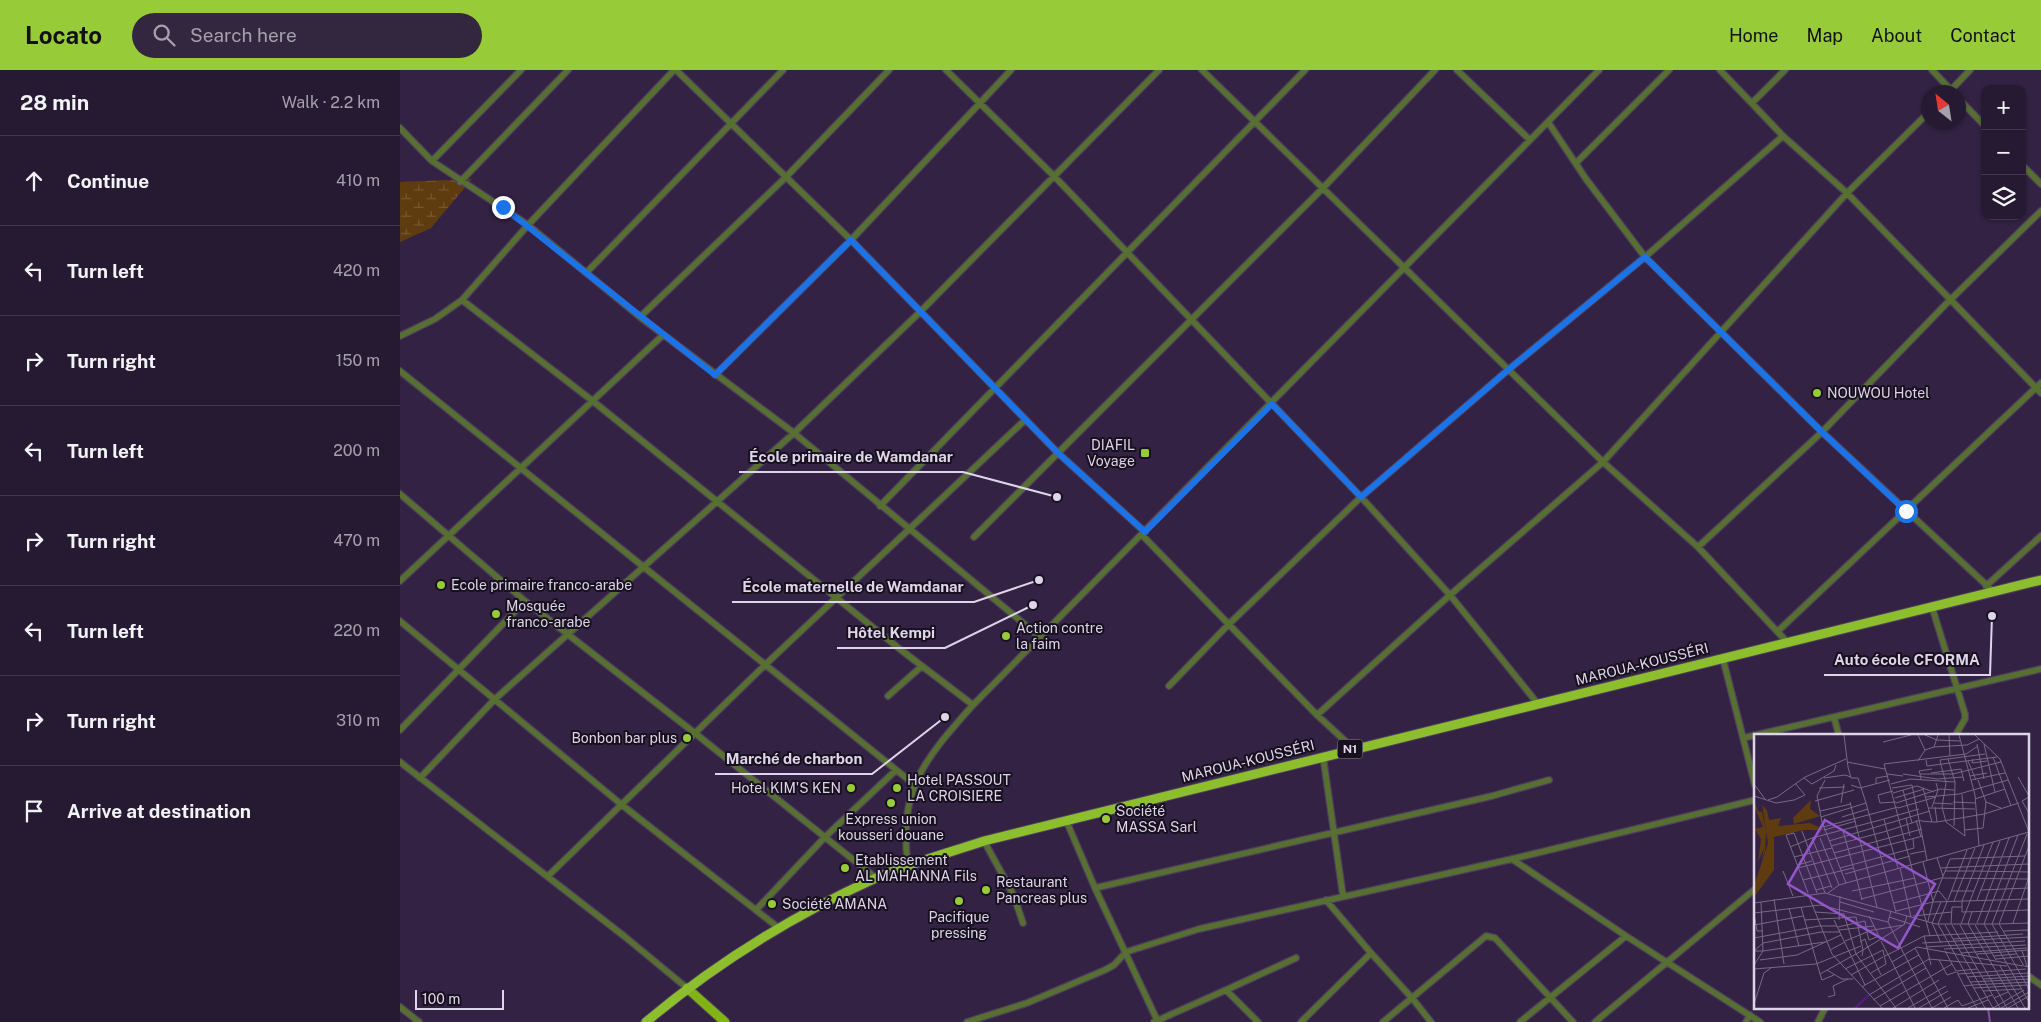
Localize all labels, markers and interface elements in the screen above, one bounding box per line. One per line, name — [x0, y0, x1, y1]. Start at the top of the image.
search box — [132, 13, 482, 58]
text: Locato — [25, 21, 102, 49]
icon: search — [150, 21, 178, 49]
text: Search here — [190, 24, 297, 46]
text: Home — [1729, 25, 1779, 46]
text: Map — [1807, 25, 1843, 46]
text: About — [1871, 25, 1922, 46]
text: Contact — [1950, 25, 2016, 46]
north arrow — [1921, 85, 1966, 130]
map controls — [1981, 85, 2026, 220]
button: + — [1981, 85, 2026, 130]
text: 28 min — [20, 90, 89, 115]
text: Walk · 2.2 km — [282, 93, 380, 112]
button: − — [1981, 130, 2026, 175]
icon: ahead — [20, 167, 48, 195]
text: Continue — [67, 170, 149, 192]
text: 410 m — [336, 171, 380, 190]
button: layers — [1981, 175, 2026, 220]
route end — [492, 196, 515, 219]
icon: left — [20, 257, 48, 285]
text: Turn left — [67, 260, 144, 282]
text: 420 m — [333, 261, 380, 280]
icon: right — [20, 347, 48, 375]
text: Turn right — [67, 350, 156, 372]
text: 150 m — [336, 351, 380, 370]
place label: NOUWOU Hotel — [1827, 385, 1930, 401]
marker: NOUWOU Hotel — [1811, 387, 1823, 399]
icon: left — [20, 437, 48, 465]
place label: DIAFIL Voyage — [1087, 437, 1135, 469]
text: Turn left — [67, 440, 144, 462]
text: 200 m — [333, 441, 380, 460]
callout: École primaire de Wamdanar — [739, 442, 963, 472]
marker: DIAFIL Voyage — [1139, 447, 1151, 459]
text: École primaire de Wamdanar — [749, 448, 953, 465]
route start — [1895, 500, 1918, 523]
icon: right — [20, 527, 48, 555]
text: Turn right — [67, 530, 156, 552]
text: 470 m — [333, 531, 380, 550]
callout: École maternelle de Wamdanar — [732, 572, 974, 602]
place label: Ecole primaire franco-arabe — [451, 577, 632, 593]
text: École maternelle de Wamdanar — [742, 578, 964, 595]
marker: Ecole primaire franco-arabe — [435, 579, 447, 591]
place label: Mosquée franco-arabe — [506, 598, 591, 630]
marker: Mosquée franco-arabe — [490, 608, 502, 620]
icon: left — [20, 617, 48, 645]
callout: Hôtel Kempi — [837, 618, 945, 648]
text: Turn left — [67, 620, 144, 642]
place label: Action contre la faim — [1016, 620, 1103, 652]
text: 220 m — [333, 621, 380, 640]
text: Hôtel Kempi — [847, 624, 935, 641]
marker: Action contre la faim — [1000, 630, 1012, 642]
street label: MAROUA-KOUSSÉRI — [1574, 639, 1710, 688]
callout: Auto école CFORMA — [1824, 645, 1990, 675]
text: Auto école CFORMA — [1834, 651, 1980, 668]
icon: right — [20, 707, 48, 735]
text: Turn right — [67, 710, 156, 732]
text: 310 m — [336, 711, 380, 730]
place label: Bonbon bar plus — [571, 730, 677, 746]
marker: Bonbon bar plus — [681, 732, 693, 744]
inset map — [1754, 734, 2028, 1010]
street label: MAROUA-KOUSSÉRI — [1180, 736, 1316, 785]
road number: N1 — [1338, 740, 1362, 759]
callout: Marché de charbon — [715, 744, 872, 774]
text: Marché de charbon — [726, 750, 862, 767]
place label: Hotel PASSOUT LA CROISIERE — [907, 772, 1011, 804]
place label: Hotel KIM'S KEN — [731, 780, 841, 796]
marker: Hotel KIM'S KEN — [845, 782, 857, 794]
marker: Hotel PASSOUT LA CROISIERE — [891, 782, 903, 794]
icon: arrive — [20, 797, 48, 825]
marker: Express union kousseri douane — [885, 797, 897, 809]
text: Arrive at destination — [67, 800, 251, 822]
place label: Société MASSA Sarl — [1116, 803, 1197, 835]
place label: Express union kousseri douane — [838, 811, 944, 843]
marker: Société MASSA Sarl — [1100, 813, 1112, 825]
place label: Etablissement AL MAHANNA Fils — [855, 852, 977, 884]
marker: Etablissement AL MAHANNA Fils — [839, 862, 851, 874]
place label: Restaurant Pancreas plus — [996, 874, 1087, 906]
marker: Restaurant Pancreas plus — [980, 884, 992, 896]
marker: Pacifique pressing — [953, 895, 965, 907]
place label: Société AMANA — [782, 896, 887, 912]
marker: Société AMANA — [766, 898, 778, 910]
place label: Pacifique pressing — [929, 909, 990, 941]
scale bar — [415, 987, 504, 1010]
text: 100 m — [422, 991, 460, 1007]

